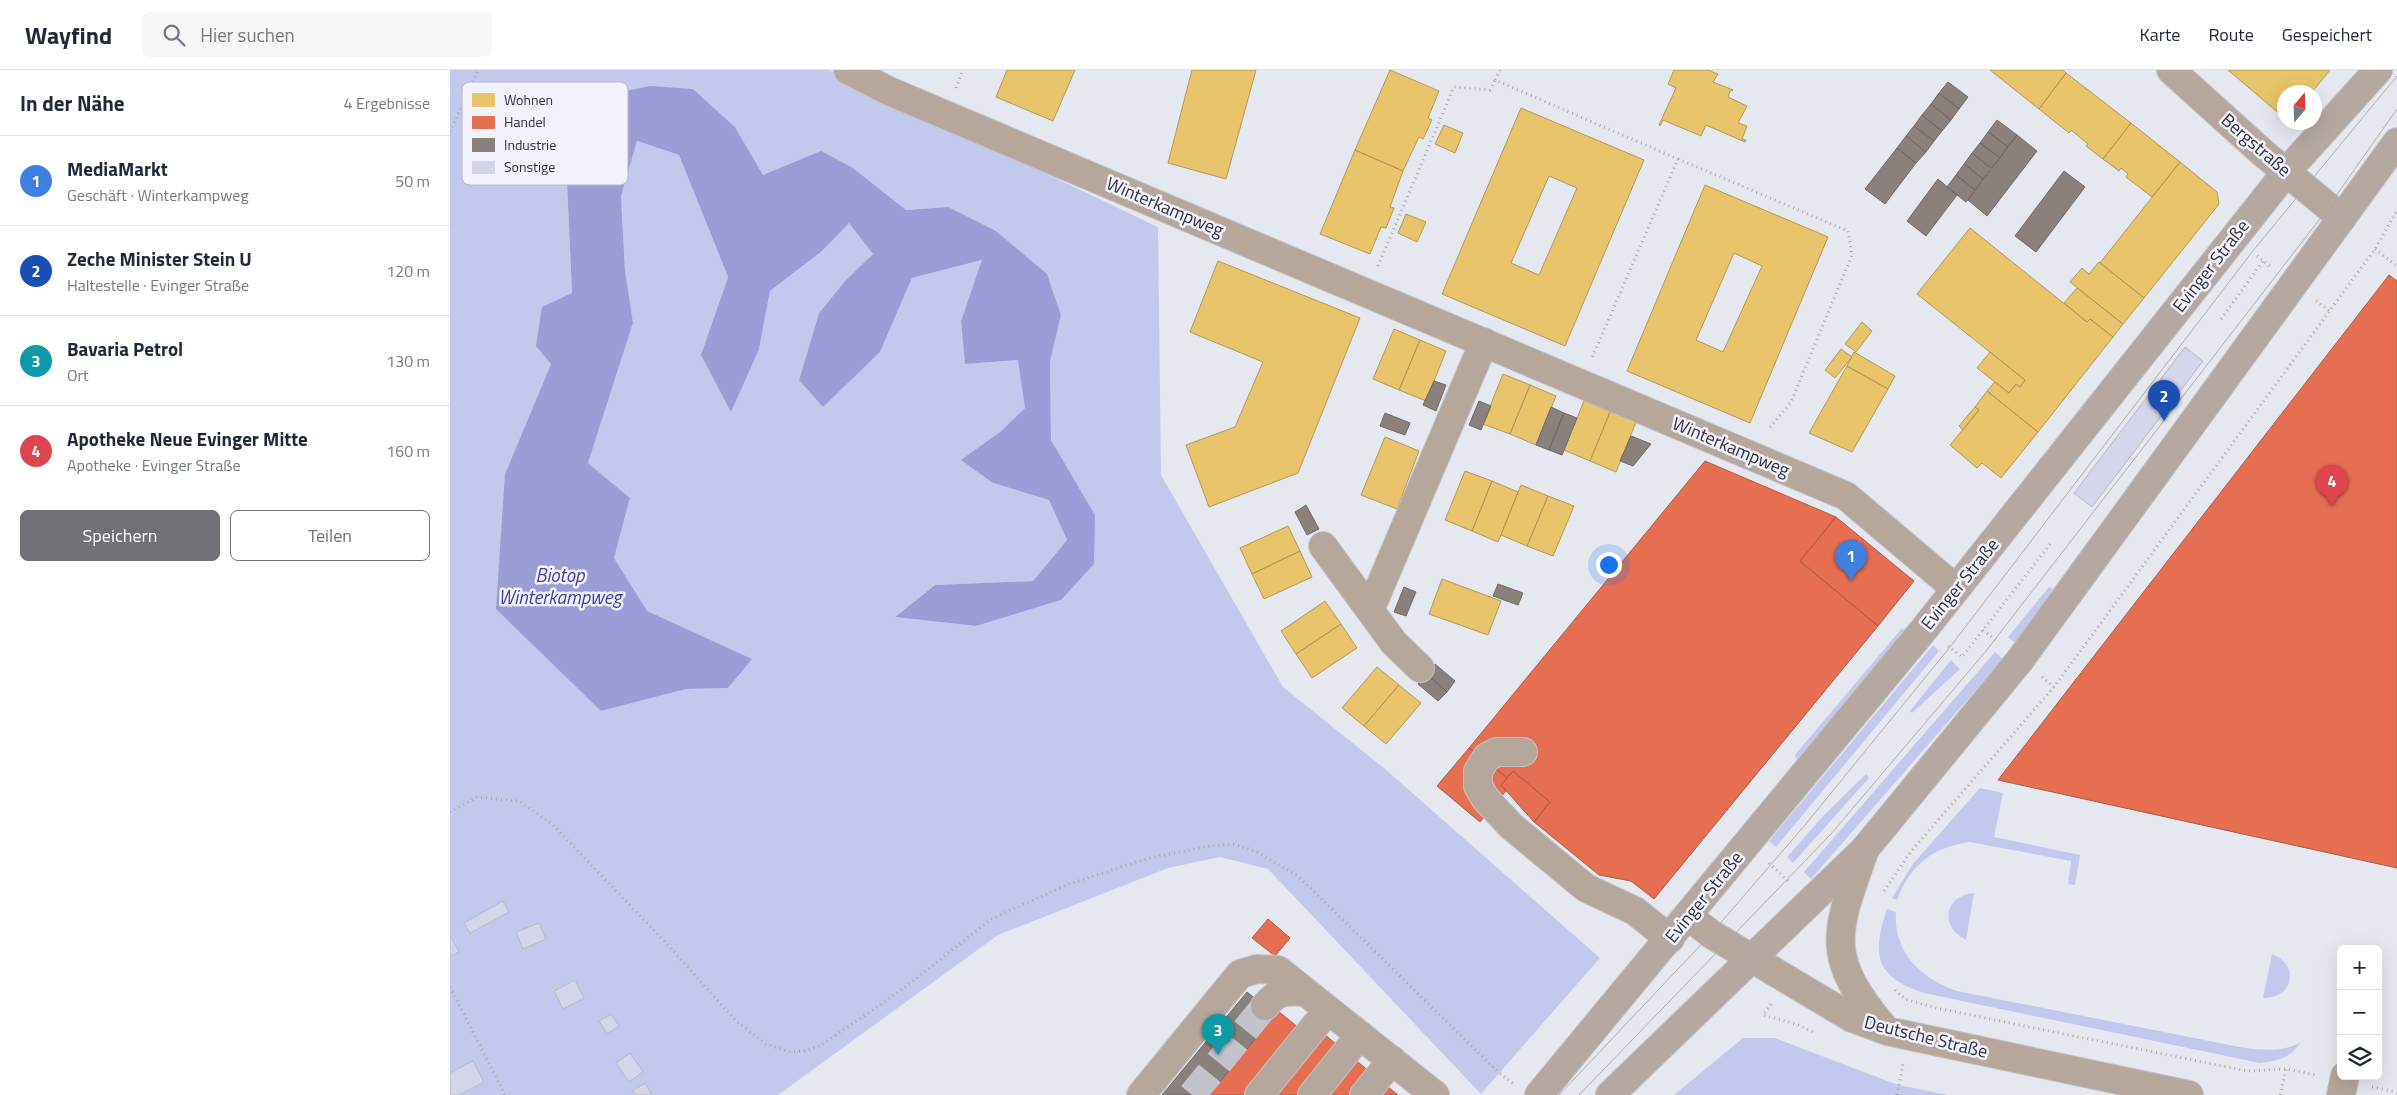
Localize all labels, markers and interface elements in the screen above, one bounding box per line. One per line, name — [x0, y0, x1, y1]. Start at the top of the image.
search box — [142, 12, 492, 57]
text: Wayfind — [25, 17, 112, 53]
text: Hier suchen — [200, 20, 295, 49]
icon: search — [160, 21, 188, 49]
text: Karte — [2139, 21, 2180, 48]
text: Route — [2208, 21, 2254, 48]
text: Gespeichert — [2282, 21, 2372, 48]
legend — [462, 82, 628, 185]
north arrow — [2277, 85, 2322, 130]
text: In der Nähe — [20, 87, 125, 119]
text: Wohnen — [504, 89, 553, 110]
text: 4 Ergebnisse — [343, 91, 430, 115]
street label: Bergstraße — [2215, 107, 2297, 183]
text: Handel — [504, 111, 546, 132]
text: Industrie — [504, 134, 556, 155]
text: MediaMarkt — [67, 154, 168, 183]
text: Sonstige — [504, 156, 555, 177]
text: 1 — [32, 169, 40, 193]
text: 50 m — [395, 169, 430, 193]
street label: Winterkampweg — [1102, 170, 1228, 243]
text: Geschäft · Winterkampweg — [67, 183, 249, 207]
street label: Evinger Straße — [2166, 214, 2255, 318]
text: Zeche Minister Stein U — [67, 244, 252, 273]
text: 2 — [32, 259, 40, 283]
text: 120 m — [386, 259, 430, 283]
text: Haltestelle · Evinger Straße — [67, 273, 249, 297]
text: Bavaria Petrol — [67, 334, 183, 363]
text: 3 — [32, 349, 40, 373]
text: 130 m — [386, 349, 430, 373]
text: Ort — [67, 363, 89, 387]
pin: 2 — [2148, 380, 2180, 421]
street label: Winterkampweg — [1668, 410, 1794, 483]
text: Apotheke Neue Evinger Mitte — [67, 424, 308, 453]
text: 4 — [32, 439, 40, 463]
text: 160 m — [386, 439, 430, 463]
text: Apotheke · Evinger Straße — [67, 453, 240, 477]
pin: 4 — [2316, 465, 2348, 506]
button: Speichern — [20, 510, 220, 561]
button: Teilen — [230, 510, 430, 561]
street label: Evinger Straße — [1914, 532, 2005, 635]
pin: 1 — [1835, 540, 1867, 581]
your location — [1596, 552, 1622, 578]
water label: Biotop Winterkampweg — [498, 560, 624, 611]
street label: Evinger Straße — [1658, 845, 1749, 948]
map controls — [2337, 945, 2382, 1080]
button: + — [2337, 945, 2382, 990]
button: − — [2337, 990, 2382, 1035]
street label: Deutsche Straße — [1862, 1008, 1991, 1065]
pin: 3 — [1202, 1014, 1234, 1055]
button: layers — [2337, 1035, 2382, 1080]

